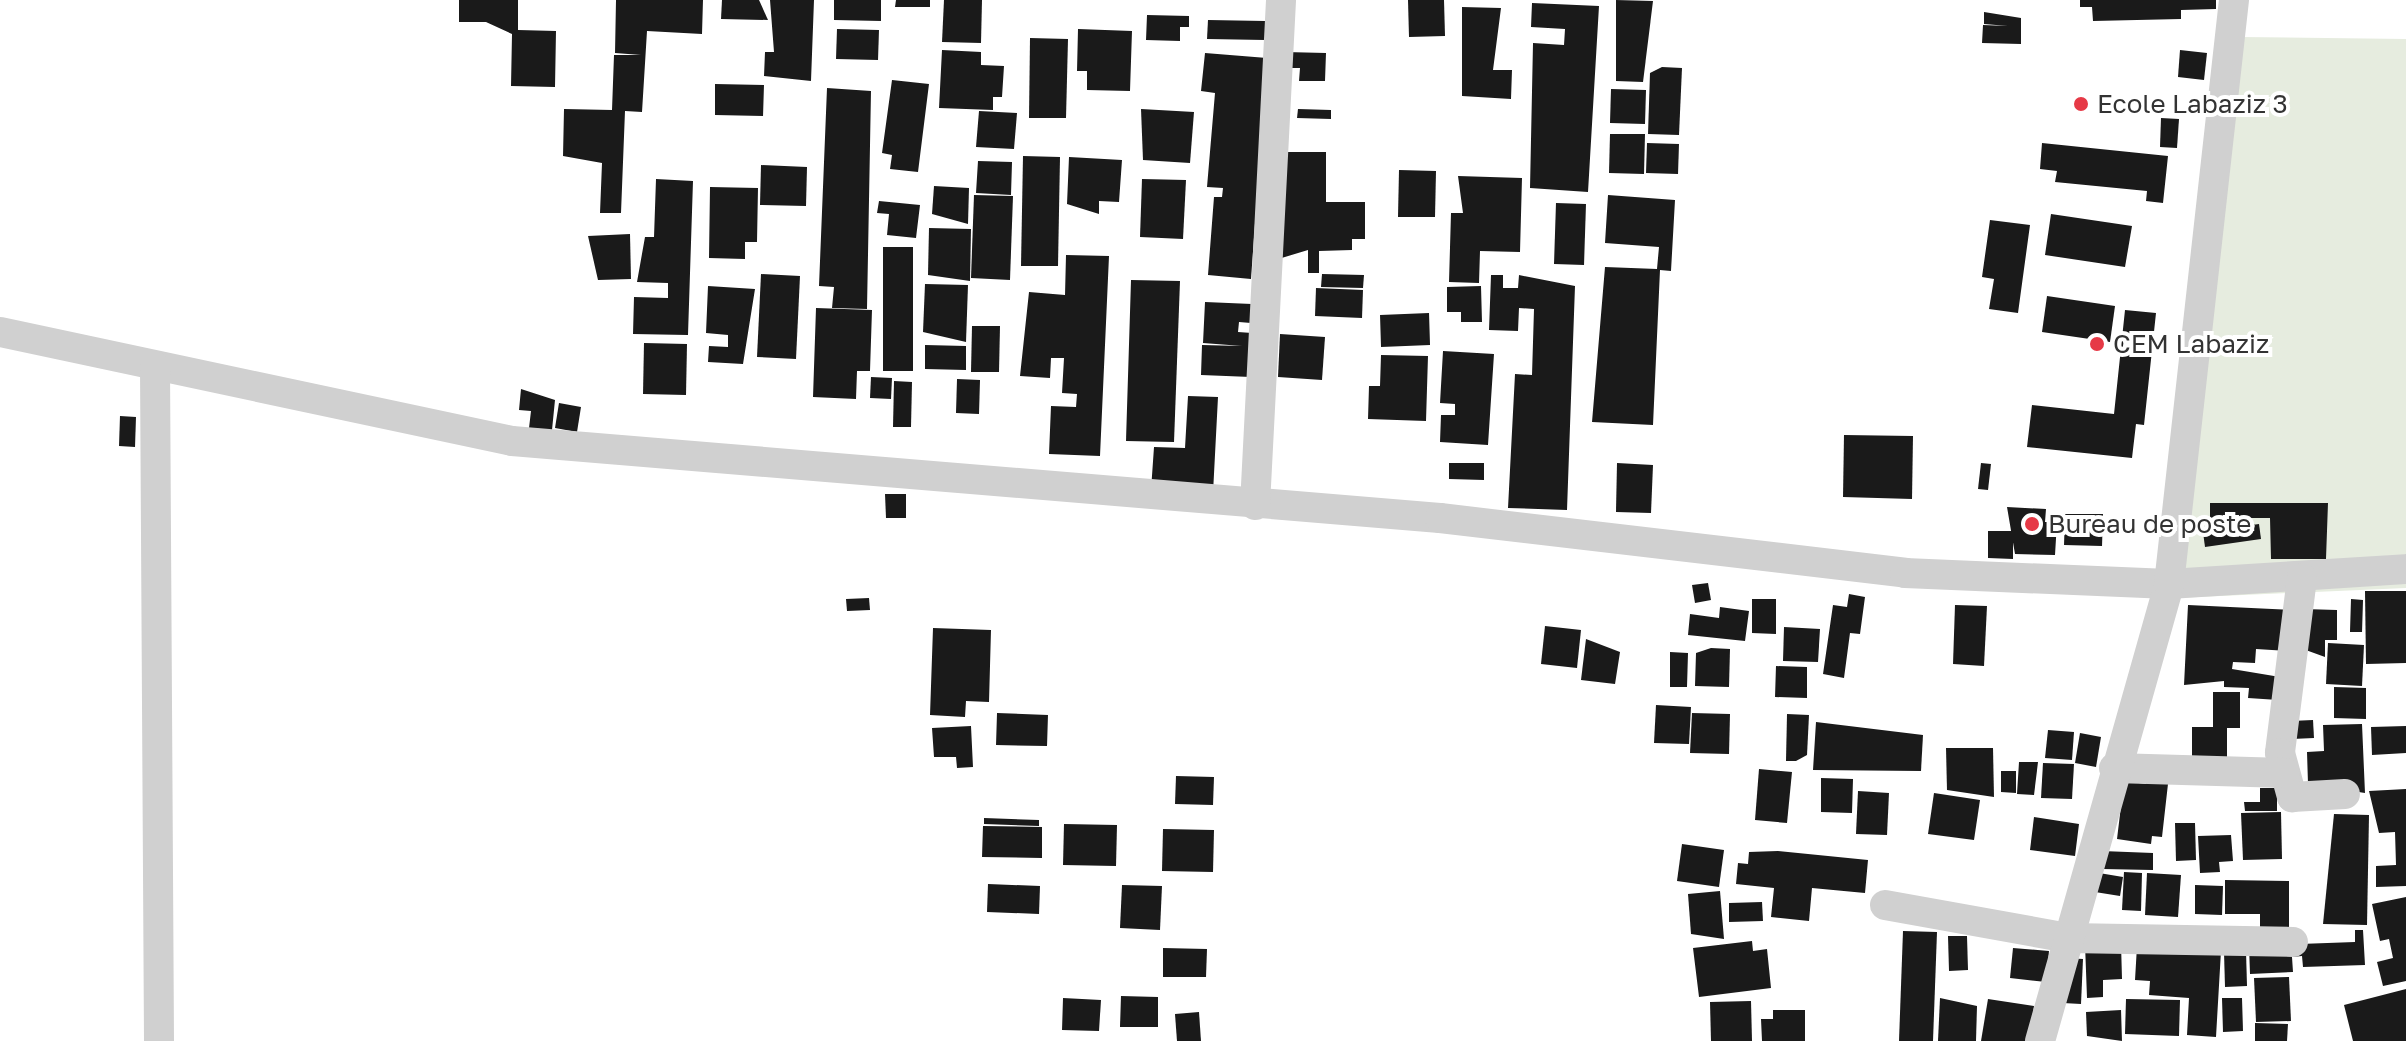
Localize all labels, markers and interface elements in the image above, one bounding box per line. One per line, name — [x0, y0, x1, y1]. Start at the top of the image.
place label: Ecole Labaziz 3 — [2097, 88, 2288, 120]
marker: Ecole Labaziz 3 — [2072, 95, 2090, 113]
place label: CEM Labaziz — [2113, 328, 2269, 360]
marker: CEM Labaziz — [2088, 335, 2106, 353]
place label: Bureau de poste — [2048, 508, 2251, 540]
marker: Bureau de poste — [2023, 515, 2041, 533]

